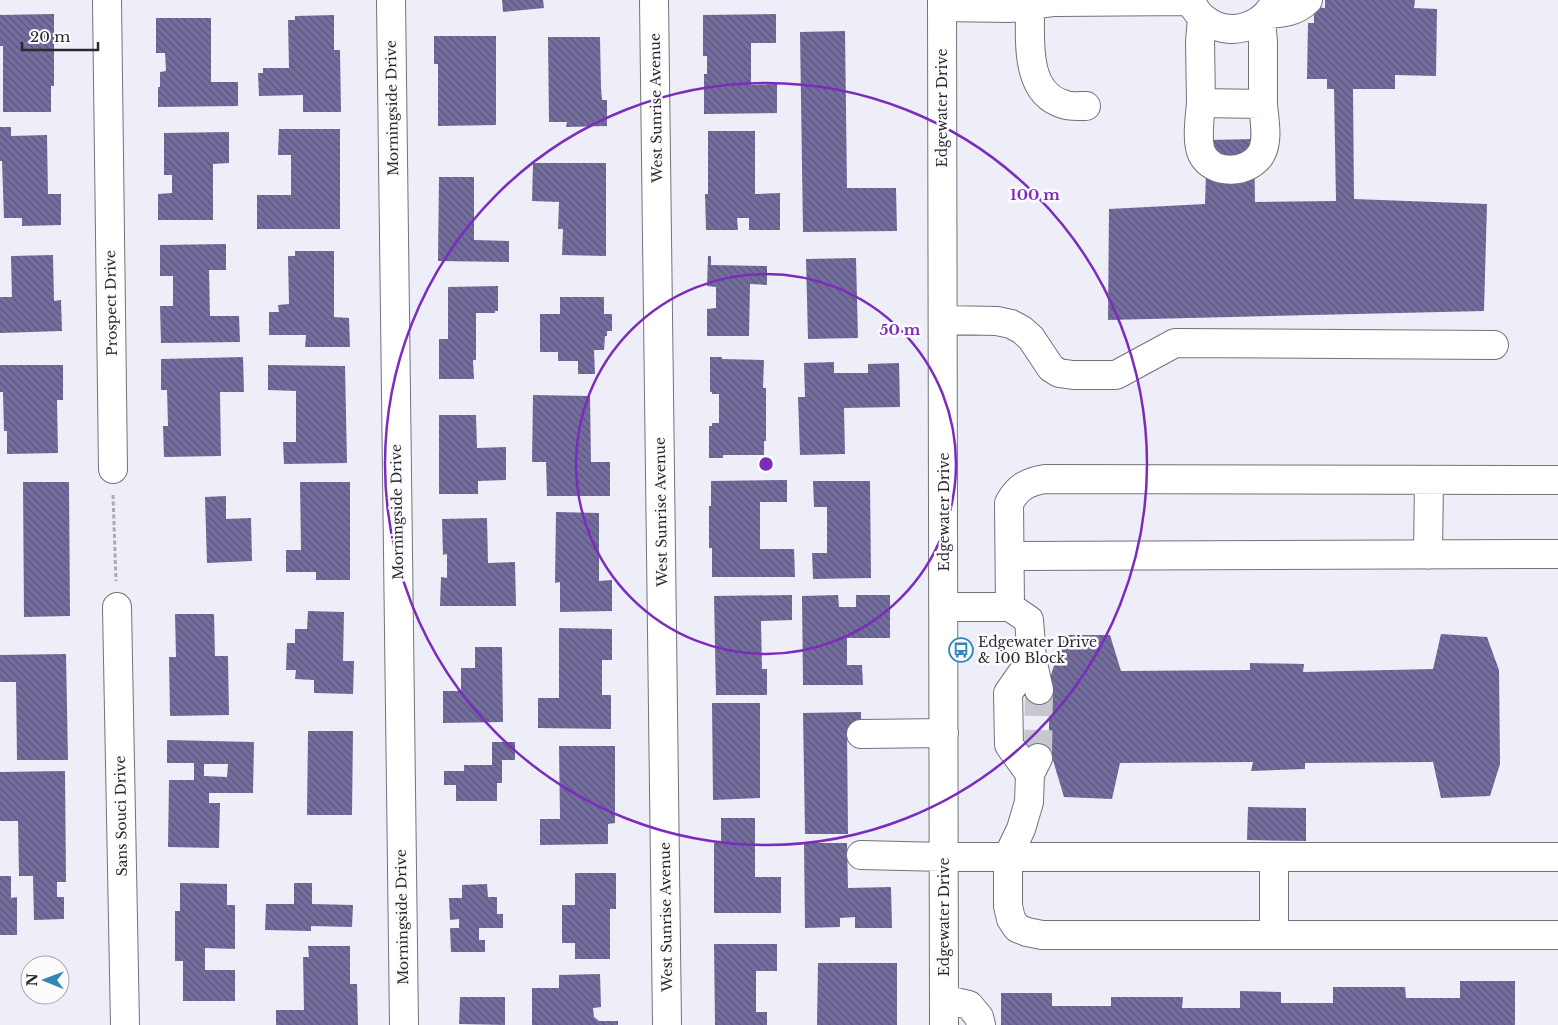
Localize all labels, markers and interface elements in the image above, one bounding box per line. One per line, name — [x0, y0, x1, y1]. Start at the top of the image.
scale bar — [22, 20, 99, 52]
text: 20 m — [30, 27, 70, 46]
street label: West Sunrise Avenue — [646, 33, 666, 184]
street label: Morningside Drive — [382, 40, 402, 176]
street label: Edgewater Drive — [933, 49, 951, 167]
text: 100 m — [1010, 185, 1060, 204]
street label: Prospect Drive — [101, 250, 121, 356]
text: 50 m — [880, 320, 921, 339]
street label: West Sunrise Avenue — [651, 437, 671, 588]
street label: Morningside Drive — [387, 444, 407, 580]
street label: Edgewater Drive — [935, 453, 953, 571]
centre of rings — [757, 455, 775, 473]
place label: Edgewater Drive & 100 Block — [978, 633, 1097, 667]
bus stop icon: Edgewater Drive & 100 Block — [948, 637, 974, 663]
street label: Sans Souci Drive — [111, 756, 131, 876]
street label: West Sunrise Avenue — [656, 842, 676, 993]
street label: Morningside Drive — [392, 849, 412, 985]
street label: Edgewater Drive — [935, 858, 953, 976]
north arrow — [20, 955, 70, 1005]
text: N — [23, 973, 41, 987]

